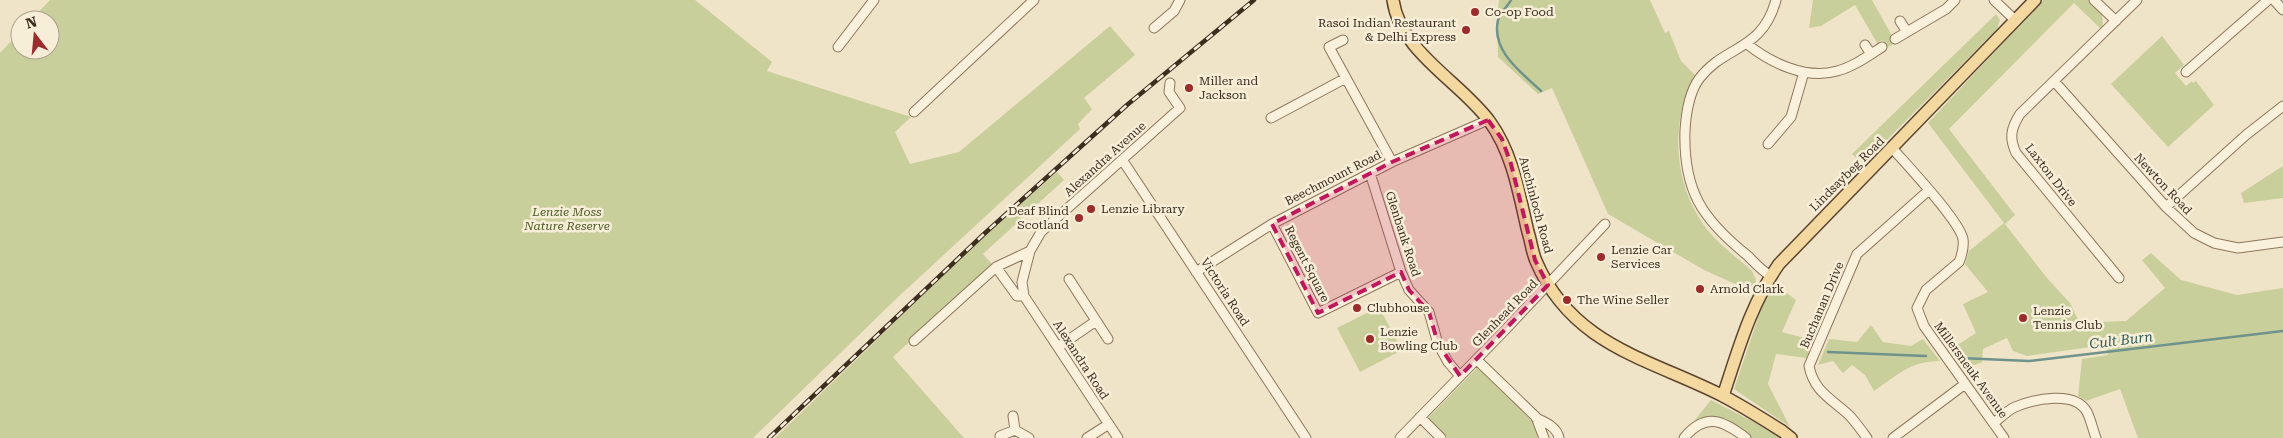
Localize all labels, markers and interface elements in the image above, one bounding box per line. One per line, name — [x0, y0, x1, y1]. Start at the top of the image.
place label: Co-op Food — [1485, 5, 1554, 19]
marker: Co-op Food — [1469, 6, 1481, 18]
north arrow — [10, 10, 60, 60]
text: N — [24, 13, 39, 32]
place label: Rasoi Indian Restaurant & Delhi Express — [1318, 16, 1457, 44]
marker: Rasoi Indian Restaurant & Delhi Express — [1460, 24, 1472, 36]
place label: Miller and Jackson — [1199, 74, 1258, 102]
marker: Miller and Jackson — [1183, 82, 1195, 94]
street label: Alexandra Avenue — [1061, 118, 1149, 199]
street label: Lindsaybeg Road — [1807, 134, 1887, 214]
street label: Laxton Drive — [2022, 141, 2080, 209]
street label: Beechmount Road — [1282, 147, 1384, 208]
street label: Newton Road — [2131, 151, 2195, 218]
street label: Auchinloch Road — [1516, 155, 1556, 255]
street label: Glenbank Road — [1383, 190, 1423, 279]
place label: Lenzie Library — [1101, 202, 1185, 216]
marker: Lenzie Library — [1085, 203, 1097, 215]
place label: Deaf Blind Scotland — [1008, 204, 1069, 232]
park label: Lenzie Moss Nature Reserve — [523, 205, 610, 233]
marker: Deaf Blind Scotland — [1073, 212, 1085, 224]
street label: Regent Square — [1282, 224, 1332, 305]
place label: Lenzie Car Services — [1611, 243, 1672, 271]
marker: Lenzie Car Services — [1595, 251, 1607, 263]
street label: Victoria Road — [1198, 255, 1252, 329]
street label: Buchanan Drive — [1797, 259, 1847, 350]
street label: Glenhead Road — [1469, 276, 1541, 350]
place label: Arnold Clark — [1710, 282, 1785, 296]
marker: Arnold Clark — [1694, 283, 1706, 295]
place label: The Wine Seller — [1577, 293, 1669, 307]
marker: The Wine Seller — [1561, 294, 1573, 306]
place label: Clubhouse — [1367, 301, 1430, 315]
marker: Clubhouse — [1351, 302, 1363, 314]
place label: Lenzie Tennis Club — [2033, 304, 2103, 332]
marker: Lenzie Tennis Club — [2017, 312, 2029, 324]
street label: Alexandra Road — [1050, 318, 1112, 402]
street label: Millersneuk Avenue — [1931, 319, 2011, 421]
place label: Lenzie Bowling Club — [1380, 325, 1458, 353]
water label: Cult Burn — [2088, 328, 2154, 352]
marker: Lenzie Bowling Club — [1364, 333, 1376, 345]

